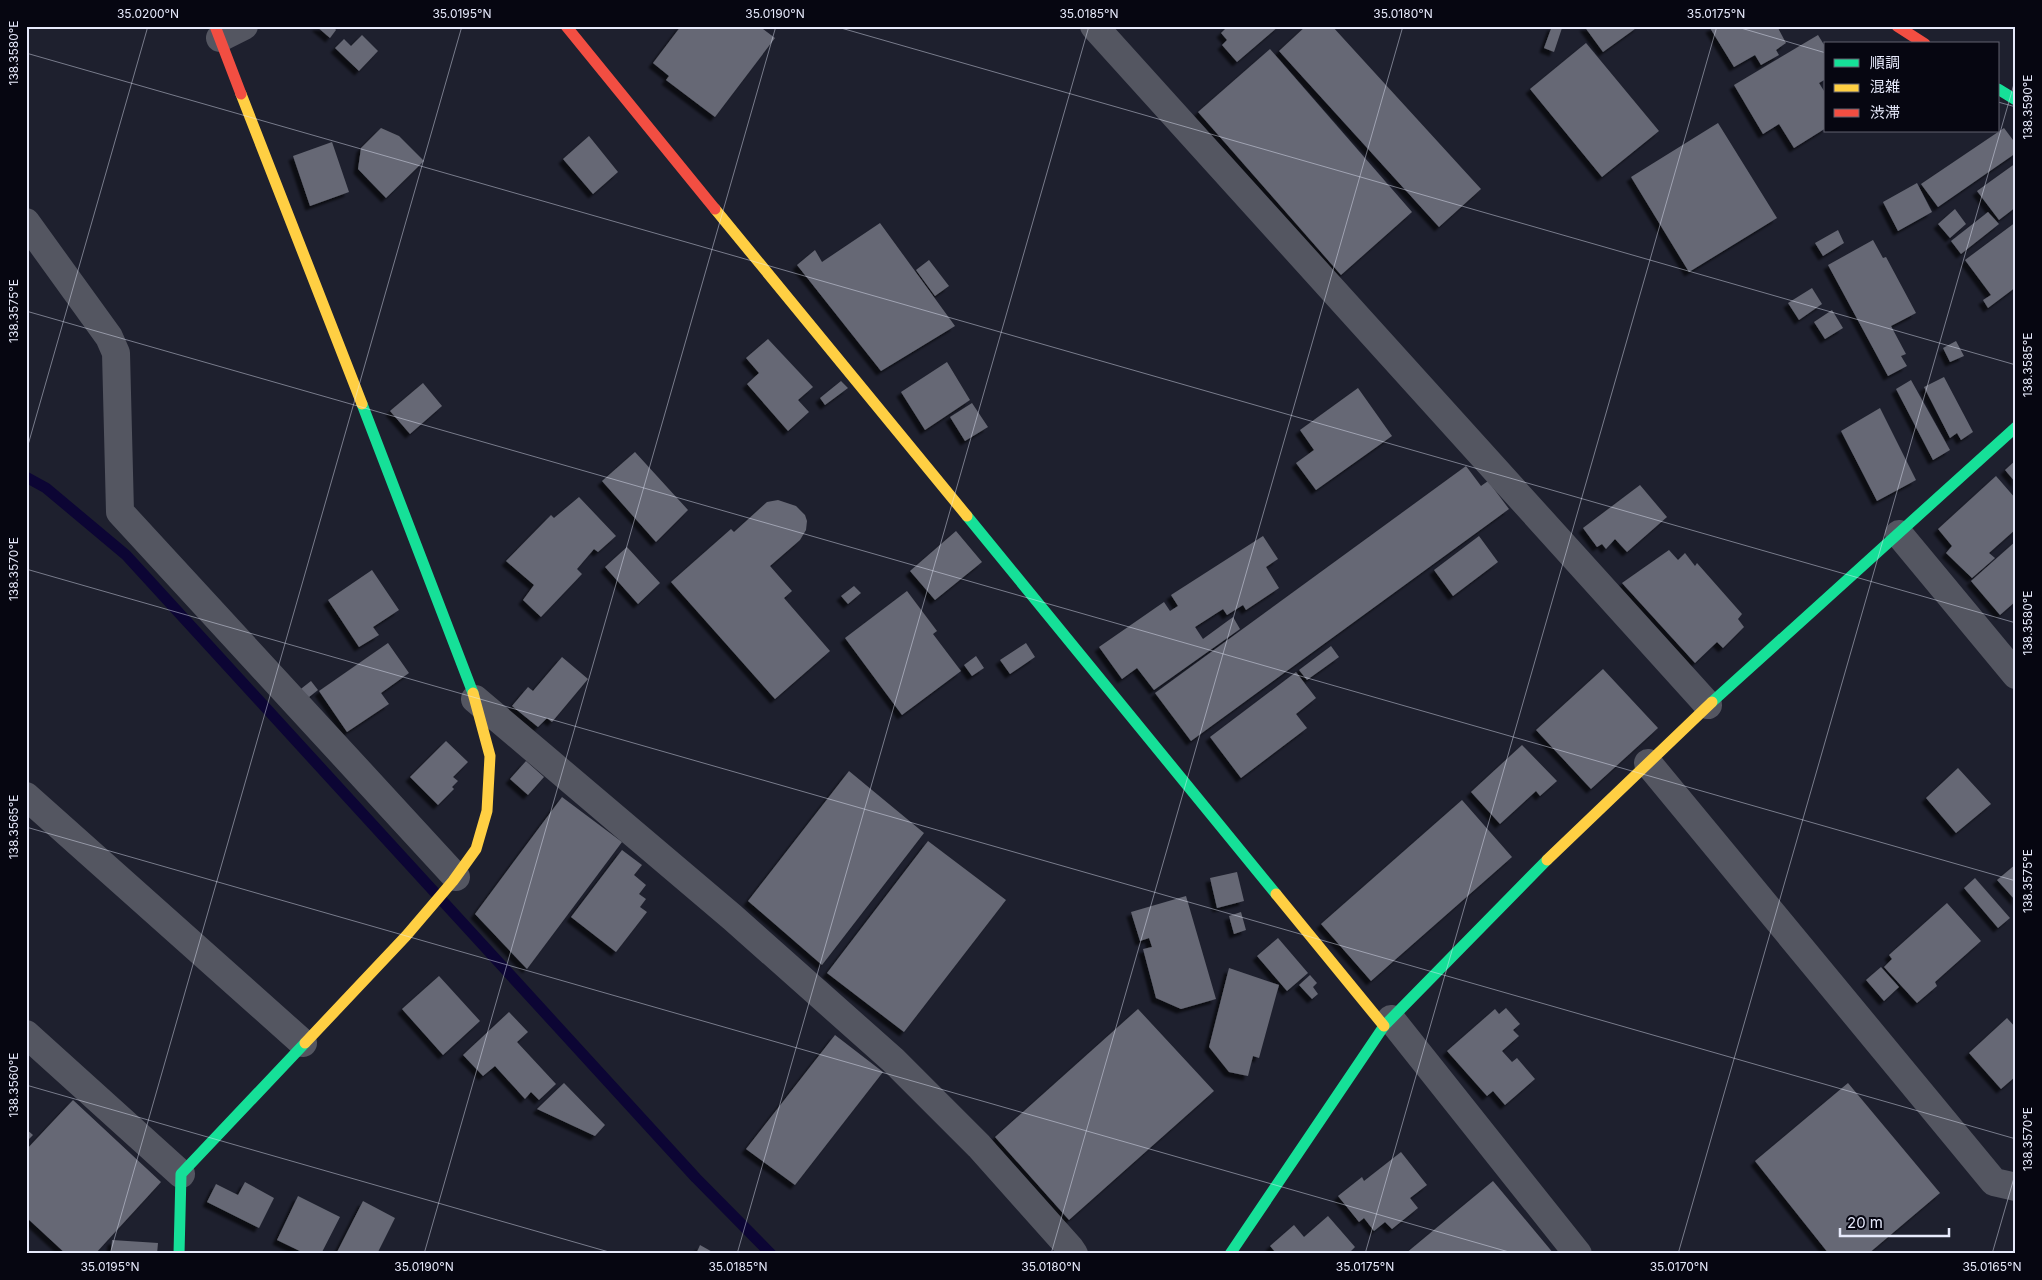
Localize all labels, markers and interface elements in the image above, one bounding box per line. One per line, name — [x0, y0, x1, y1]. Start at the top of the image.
text: 35.0200°N — [117, 6, 179, 21]
text: 35.0195°N — [432, 6, 492, 21]
text: 35.0190°N — [745, 6, 805, 21]
text: 35.0185°N — [1059, 6, 1119, 21]
text: 35.0180°N — [1373, 6, 1433, 21]
text: 35.0175°N — [1687, 6, 1745, 21]
text: 138.3580°E — [6, 21, 21, 85]
legend — [1824, 42, 2000, 132]
text: 順調 — [1870, 53, 1900, 72]
text: 138.3590°E — [2020, 75, 2035, 139]
text: 混雑 — [1870, 77, 1900, 96]
text: 渋滞 — [1870, 103, 1900, 122]
text: 138.3575°E — [6, 279, 21, 343]
text: 138.3585°E — [2020, 333, 2035, 397]
text: 138.3570°E — [6, 537, 21, 601]
text: 138.3580°E — [2020, 591, 2035, 655]
text: 138.3565°E — [6, 795, 21, 859]
text: 138.3575°E — [2020, 849, 2035, 913]
text: 138.3560°E — [6, 1053, 21, 1117]
text: 138.3570°E — [2020, 1107, 2035, 1171]
scale bar — [1840, 1205, 1948, 1237]
text: 20 m — [1847, 1213, 1883, 1232]
text: 35.0195°N — [80, 1259, 140, 1274]
text: 35.0190°N — [394, 1259, 454, 1274]
text: 35.0185°N — [708, 1259, 768, 1274]
text: 35.0180°N — [1021, 1259, 1081, 1274]
text: 35.0175°N — [1336, 1259, 1394, 1274]
text: 35.0170°N — [1650, 1259, 1708, 1274]
text: 35.0165°N — [1962, 1259, 2022, 1274]

